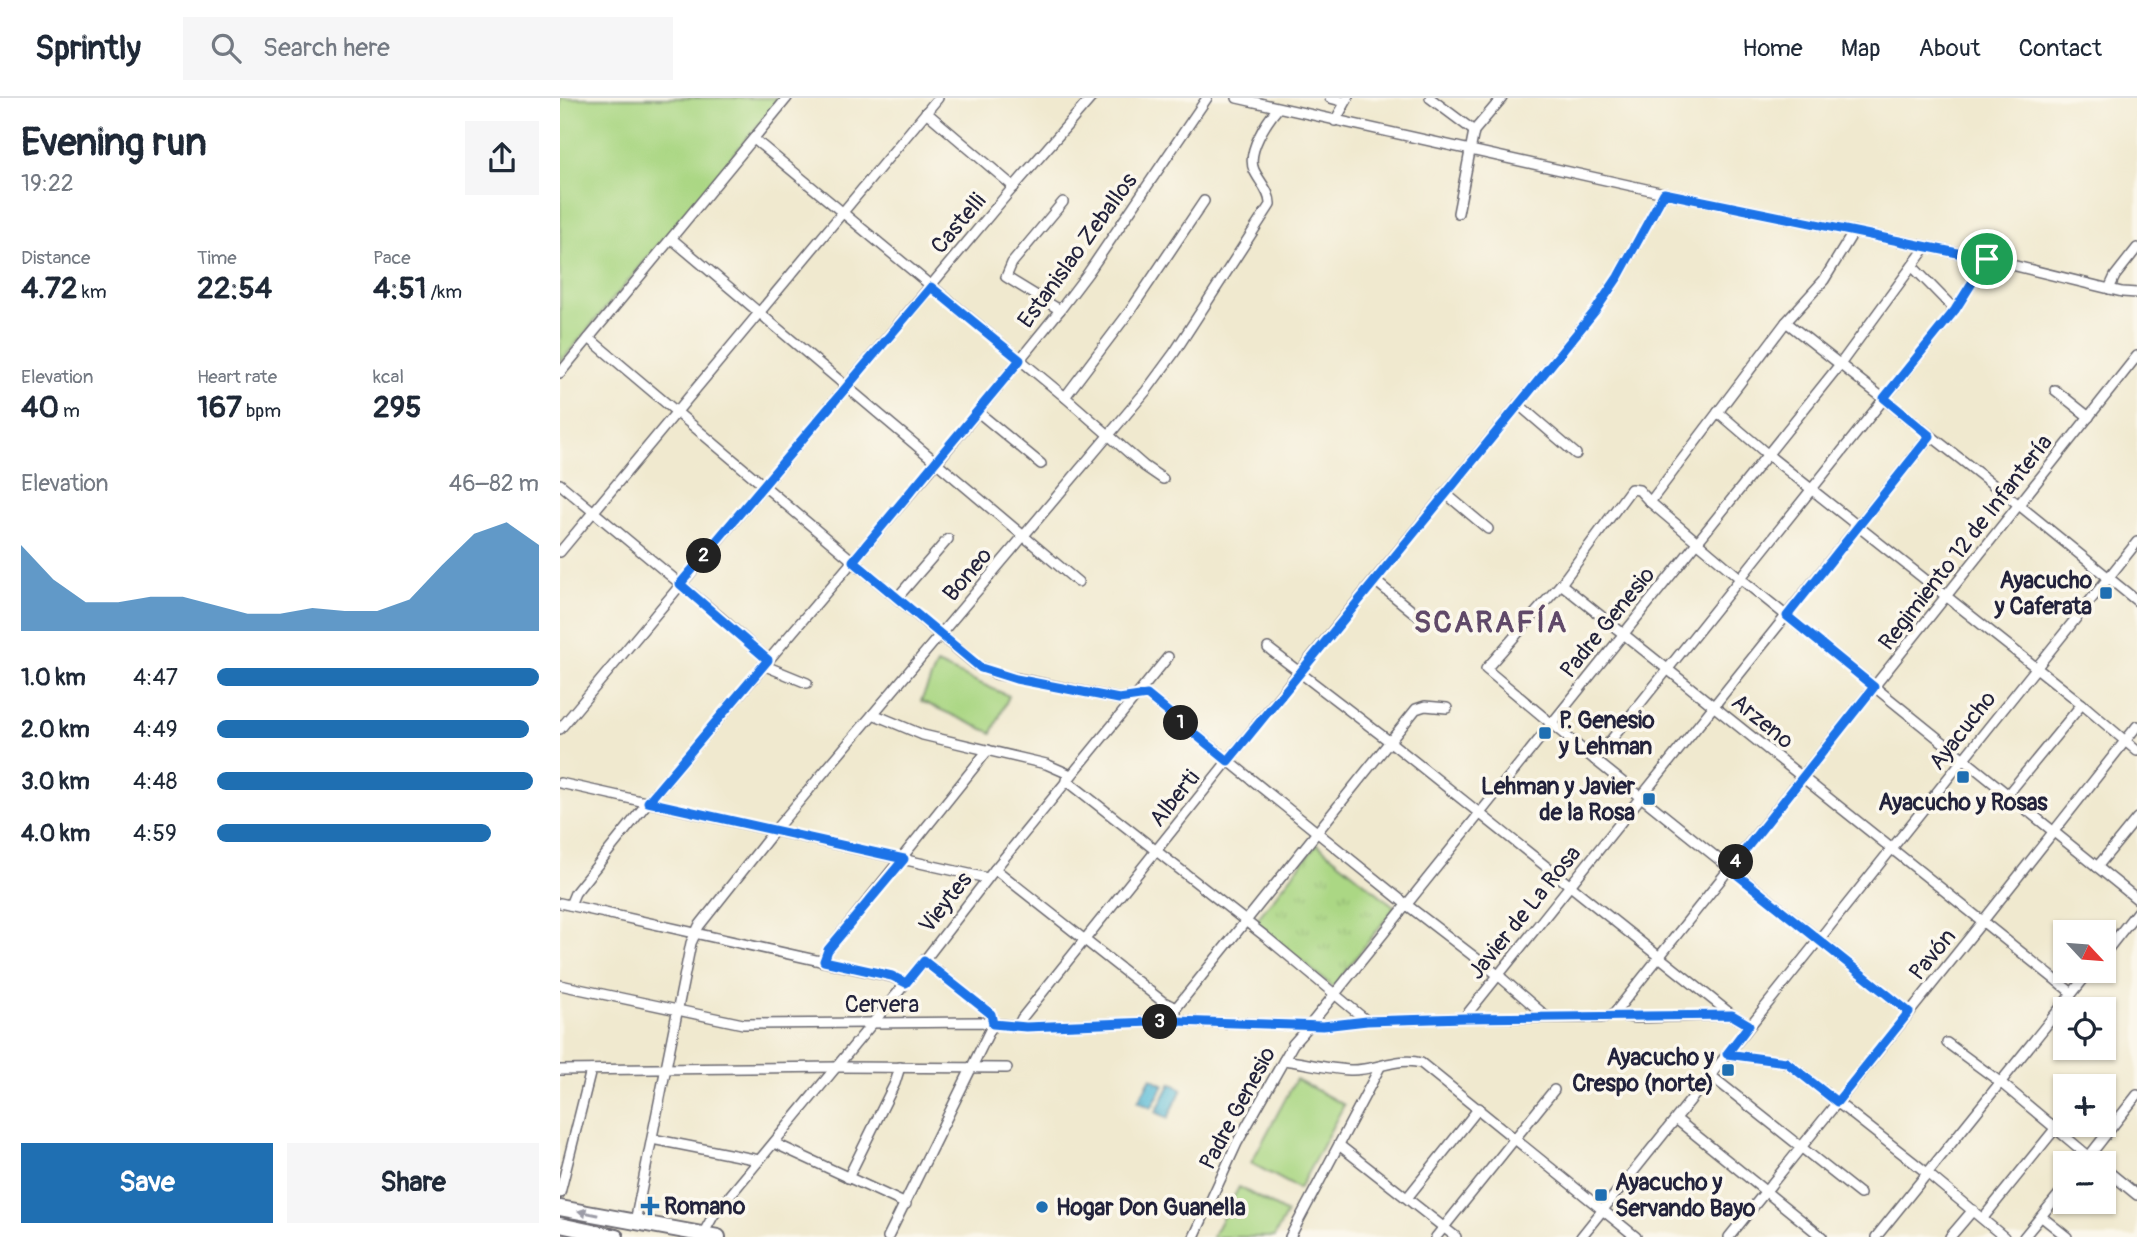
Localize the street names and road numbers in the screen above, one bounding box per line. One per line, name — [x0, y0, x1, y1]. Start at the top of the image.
street label: Estanislao Zeballos — [1011, 167, 1144, 334]
street label: Castelli — [925, 187, 992, 260]
street label: Regimiento 12 de Infantería — [1872, 429, 2059, 656]
street label: Boneo — [936, 541, 998, 607]
street label: Padre Genesio — [1554, 561, 1661, 684]
street label: Ayacucho — [1922, 685, 2002, 776]
street label: Arzeno — [1726, 688, 1800, 755]
street label: Alberti — [1143, 764, 1206, 833]
street label: Javier de La Rosa — [1462, 840, 1587, 985]
street label: Vieytes — [912, 866, 978, 939]
street label: Pavón — [1903, 922, 1962, 986]
street label: Cervera — [845, 990, 919, 1019]
street label: Padre Genesio — [1193, 1042, 1282, 1175]

